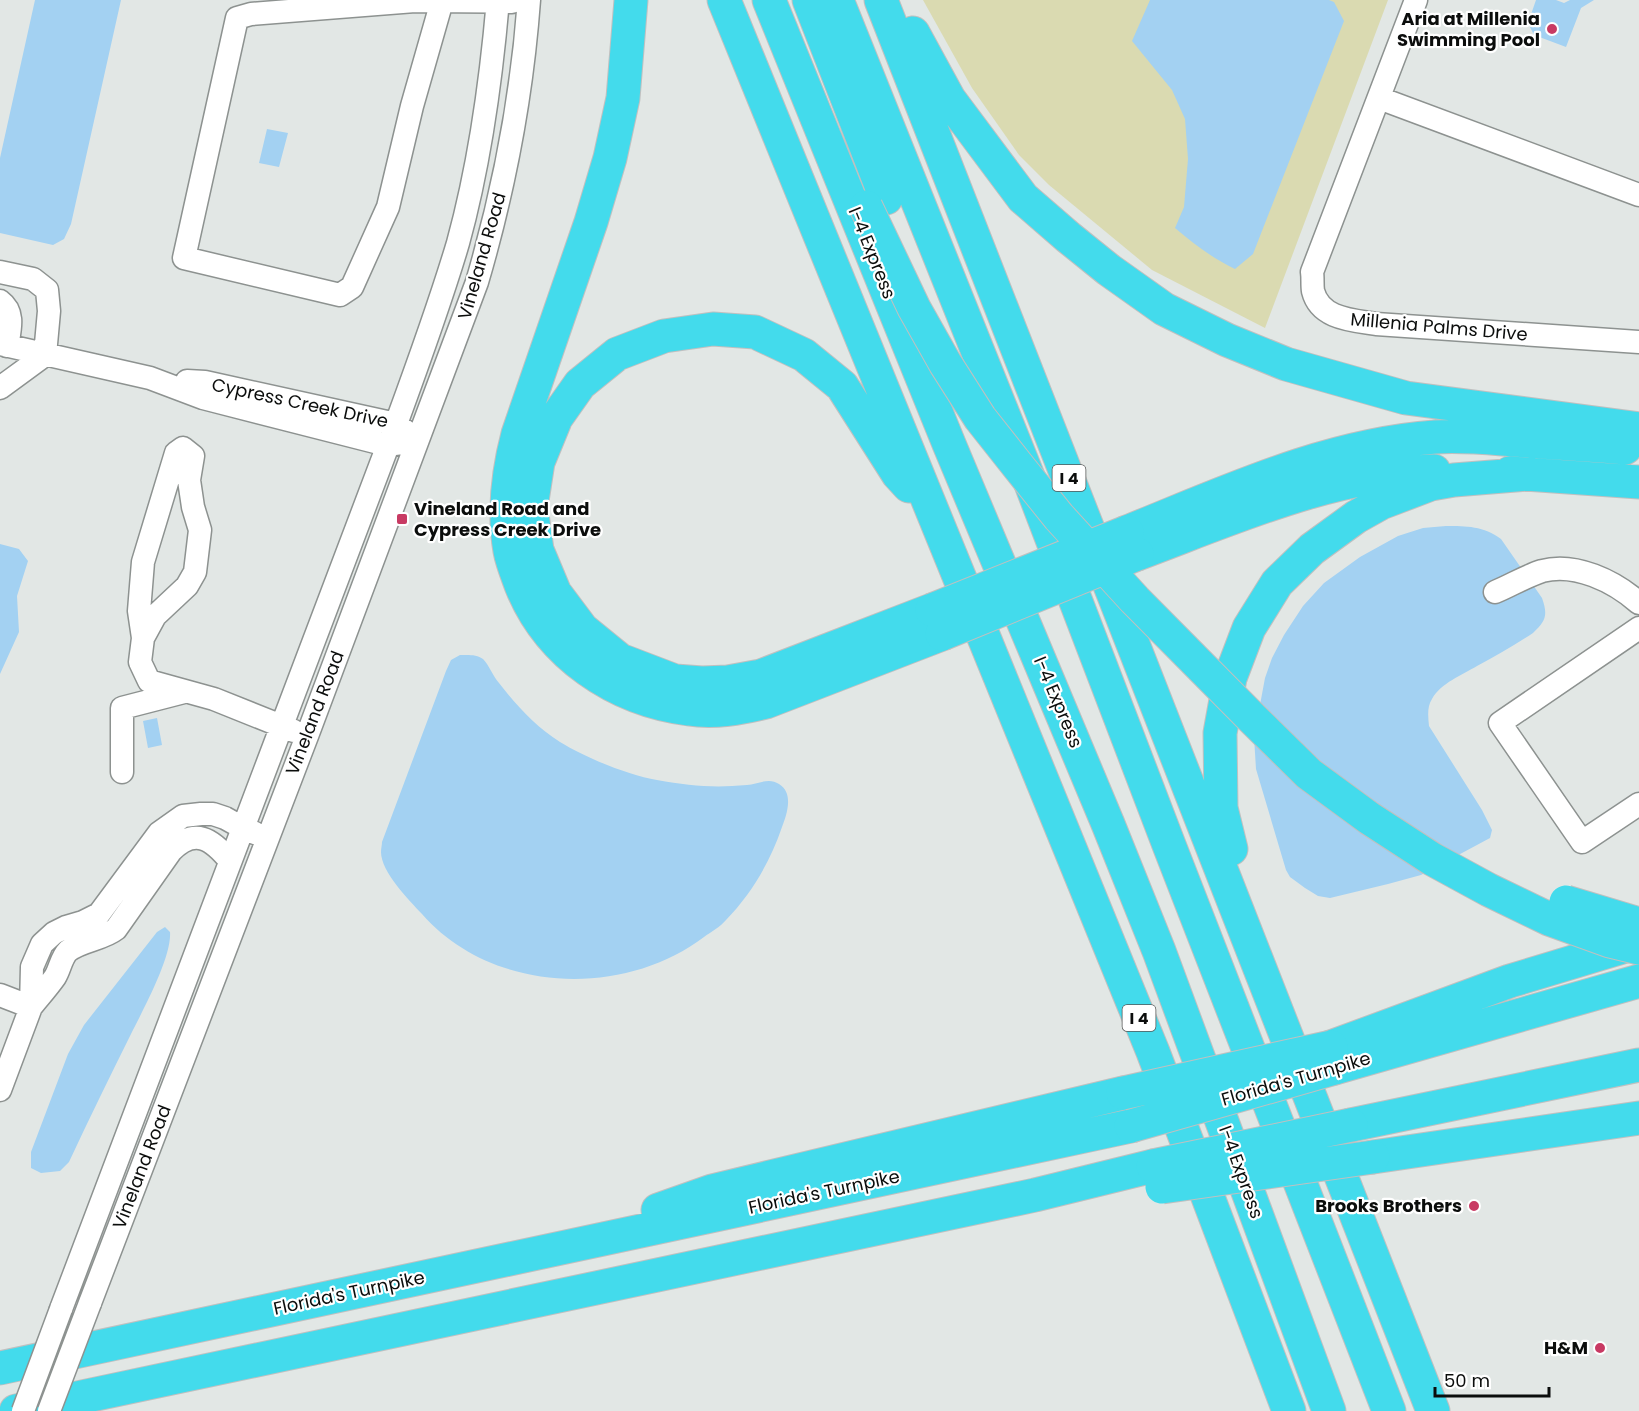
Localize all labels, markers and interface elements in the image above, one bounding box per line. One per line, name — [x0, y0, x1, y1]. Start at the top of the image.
place label: Aria at Millenia Swimming Pool — [1397, 6, 1540, 52]
marker: Aria at Millenia Swimming Pool — [1545, 22, 1559, 36]
street label: Vineland Road — [451, 189, 512, 322]
street label: I-4 Express — [843, 203, 902, 303]
street label: Millenia Palms Drive — [1349, 306, 1529, 347]
street label: Cypress Creek Drive — [210, 372, 391, 433]
road number: I 4 — [1052, 465, 1086, 491]
place label: Vineland Road and Cypress Creek Drive — [414, 496, 601, 542]
marker: Vineland Road and Cypress Creek Drive — [395, 512, 409, 526]
street label: Vineland Road — [279, 647, 350, 779]
street label: I-4 Express — [1028, 652, 1089, 751]
road number: I 4 — [1122, 1005, 1156, 1031]
street label: Florida's Turnpike — [1218, 1045, 1373, 1112]
street label: Vineland Road — [106, 1101, 177, 1233]
street label: I-4 Express — [1213, 1122, 1270, 1222]
street label: Florida's Turnpike — [746, 1163, 902, 1220]
place label: Brooks Brothers — [1315, 1193, 1462, 1218]
marker: Brooks Brothers — [1467, 1199, 1481, 1213]
street label: Florida's Turnpike — [271, 1264, 427, 1321]
place label: H&M — [1544, 1335, 1588, 1360]
marker: H&M — [1593, 1341, 1607, 1355]
scale bar — [1435, 1360, 1549, 1398]
text: 50 m — [1444, 1368, 1490, 1393]

